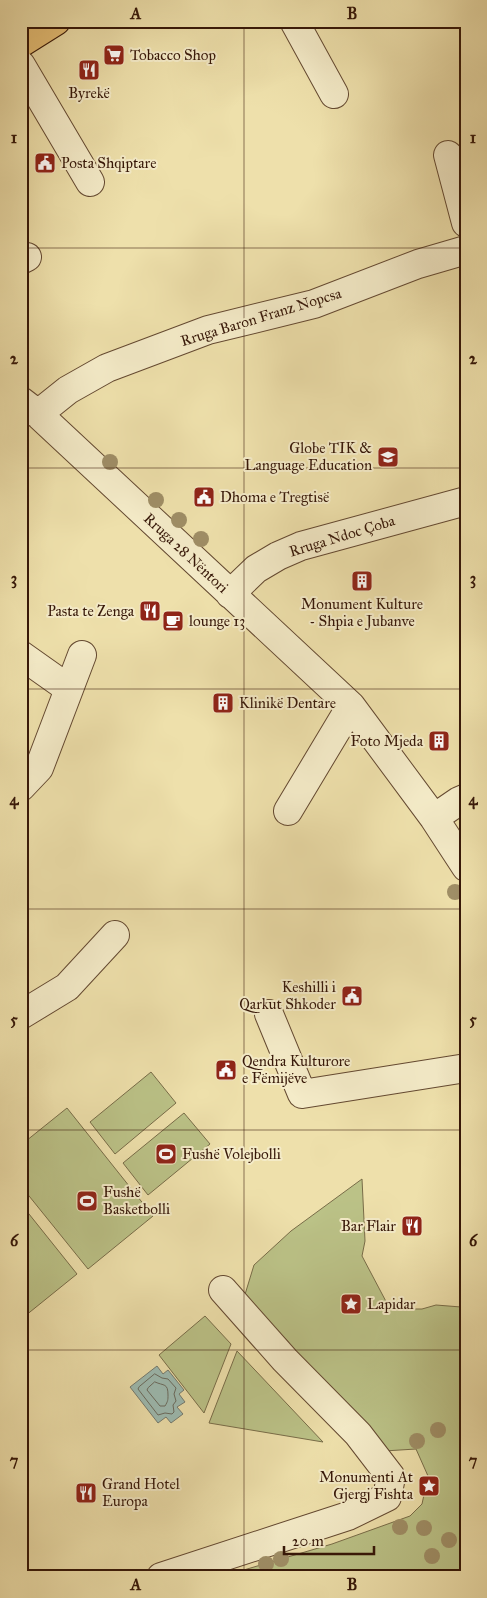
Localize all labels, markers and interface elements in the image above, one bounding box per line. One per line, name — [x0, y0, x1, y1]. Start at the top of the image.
text: A — [130, 4, 142, 23]
text: B — [347, 4, 357, 23]
supermarket icon: Tobacco Shop — [102, 43, 126, 67]
place label: Tobacco Shop — [130, 46, 216, 64]
restaurant icon: Byrekë — [77, 58, 101, 82]
place label: Byrekë — [68, 84, 110, 102]
text: 1 — [11, 128, 18, 147]
text: 1 — [470, 128, 477, 147]
public building icon: Posta Shqiptare — [33, 151, 57, 175]
place label: Posta Shqiptare — [61, 154, 156, 173]
street label: Rruga Baron Franz Nopcsa — [178, 284, 344, 350]
text: 2 — [10, 349, 19, 368]
text: 2 — [469, 349, 478, 368]
place label: Globe TIK & Language Education — [244, 439, 372, 474]
school or university icon: Globe TIK & Language Education — [376, 445, 400, 469]
public building icon: Dhoma e Tregtisë — [192, 485, 216, 509]
place label: Dhoma e Tregtisë — [220, 488, 329, 506]
street label: Rruga 28 Nëntori — [140, 509, 232, 597]
street label: Rruga Ndoc Çoba — [287, 511, 398, 561]
text: 3 — [11, 569, 17, 589]
building icon: Monument Kulture - Shpia e Jubanve — [350, 569, 374, 593]
text: 3 — [470, 569, 476, 589]
place label: Monument Kulture - Shpia e Jubanve — [301, 595, 423, 631]
restaurant icon: Pasta te Zenga — [138, 599, 162, 623]
place label: Pasta te Zenga — [47, 602, 135, 620]
cafe icon: lounge 13 — [161, 609, 185, 633]
place label: lounge 13 — [189, 612, 245, 630]
building icon: Klinikë Dentare — [211, 691, 235, 715]
place label: Klinikë Dentare — [239, 694, 336, 712]
building icon: Foto Mjeda — [427, 729, 451, 753]
place label: Foto Mjeda — [350, 732, 424, 750]
text: 4 — [10, 790, 20, 810]
text: 4 — [469, 790, 479, 810]
place label: Keshilli i Qarkut Shkoder — [239, 978, 336, 1013]
public building icon: Keshilli i Qarkut Shkoder — [340, 984, 364, 1008]
text: 5 — [10, 1010, 18, 1029]
text: 5 — [469, 1010, 477, 1029]
place label: Qendra Kulturore e Fëmijëve — [242, 1052, 350, 1087]
public building icon: Qendra Kulturore e Fëmijëve — [214, 1058, 238, 1082]
sports icon: Fushë Volejbolli — [154, 1142, 178, 1166]
place label: Fushë Volejbolli — [182, 1145, 281, 1163]
place label: Fushë Basketbolli — [103, 1183, 170, 1218]
sports icon: Fushë Basketbolli — [75, 1189, 99, 1213]
restaurant icon: Bar Flair — [400, 1214, 424, 1238]
place label: Bar Flair — [341, 1217, 396, 1235]
text: 6 — [10, 1231, 19, 1250]
text: 6 — [469, 1231, 478, 1250]
place icon: Lapidar — [339, 1292, 363, 1316]
place label: Lapidar — [367, 1295, 416, 1313]
text: 7 — [10, 1451, 19, 1470]
text: 7 — [469, 1451, 478, 1470]
place label: Monumenti At Gjergj Fishta — [319, 1468, 414, 1503]
place icon: Monumenti At Gjergj Fishta — [417, 1474, 441, 1498]
place label: Grand Hotel Europa — [102, 1475, 181, 1510]
restaurant icon: Grand Hotel Europa — [74, 1481, 98, 1505]
scale bar — [284, 1523, 374, 1555]
text: 20 m — [292, 1532, 324, 1550]
text: A — [130, 1575, 142, 1594]
text: B — [347, 1575, 357, 1594]

